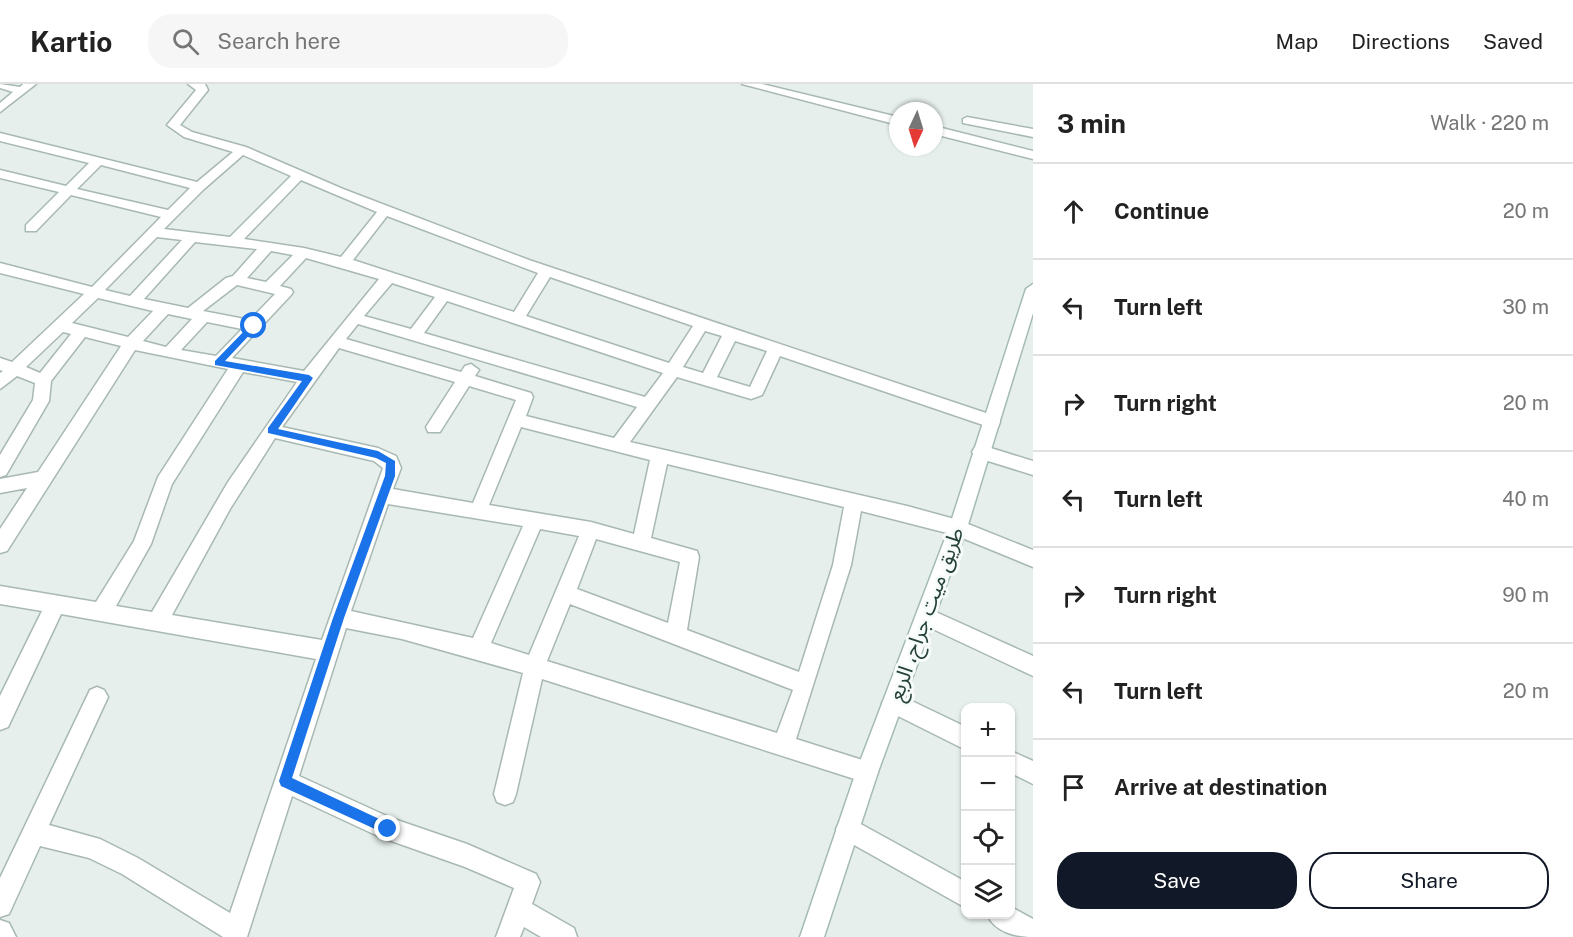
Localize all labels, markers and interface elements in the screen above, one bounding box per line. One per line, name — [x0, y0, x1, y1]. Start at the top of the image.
search box — [148, 14, 568, 68]
text: Kartio — [30, 25, 112, 58]
icon: search — [169, 25, 202, 58]
text: Search here — [217, 28, 341, 54]
text: Map — [1276, 29, 1318, 54]
text: Directions — [1351, 29, 1450, 54]
text: Saved — [1483, 29, 1543, 54]
north arrow — [889, 102, 943, 156]
text: 3 min — [1057, 108, 1126, 139]
text: Walk · 220 m — [1430, 111, 1549, 135]
icon: ahead — [1057, 195, 1090, 228]
text: Continue — [1114, 198, 1209, 224]
text: 20 m — [1503, 199, 1549, 223]
icon: left — [1057, 291, 1090, 324]
text: Turn left — [1114, 294, 1203, 320]
text: 30 m — [1502, 295, 1549, 319]
route start — [240, 312, 266, 338]
icon: right — [1057, 387, 1090, 420]
text: Turn right — [1114, 390, 1217, 416]
text: 20 m — [1503, 391, 1549, 415]
icon: left — [1057, 483, 1090, 516]
text: Turn left — [1114, 486, 1203, 512]
text: 40 m — [1502, 487, 1549, 511]
street label: طريق ميت جراح، الربع — [883, 524, 971, 705]
icon: right — [1057, 579, 1090, 612]
text: Turn right — [1114, 582, 1217, 608]
text: 90 m — [1502, 583, 1549, 607]
icon: left — [1057, 675, 1090, 708]
text: Turn left — [1114, 678, 1203, 704]
text: 20 m — [1503, 679, 1549, 703]
map controls — [961, 703, 1015, 919]
button: + — [961, 703, 1015, 757]
button: − — [961, 757, 1015, 811]
icon: arrive — [1057, 771, 1090, 804]
text: Arrive at destination — [1114, 774, 1327, 800]
button: locate — [961, 811, 1015, 865]
route end — [374, 815, 400, 841]
button: Save — [1057, 852, 1297, 909]
button: Share — [1309, 852, 1549, 909]
button: layers — [961, 865, 1015, 919]

